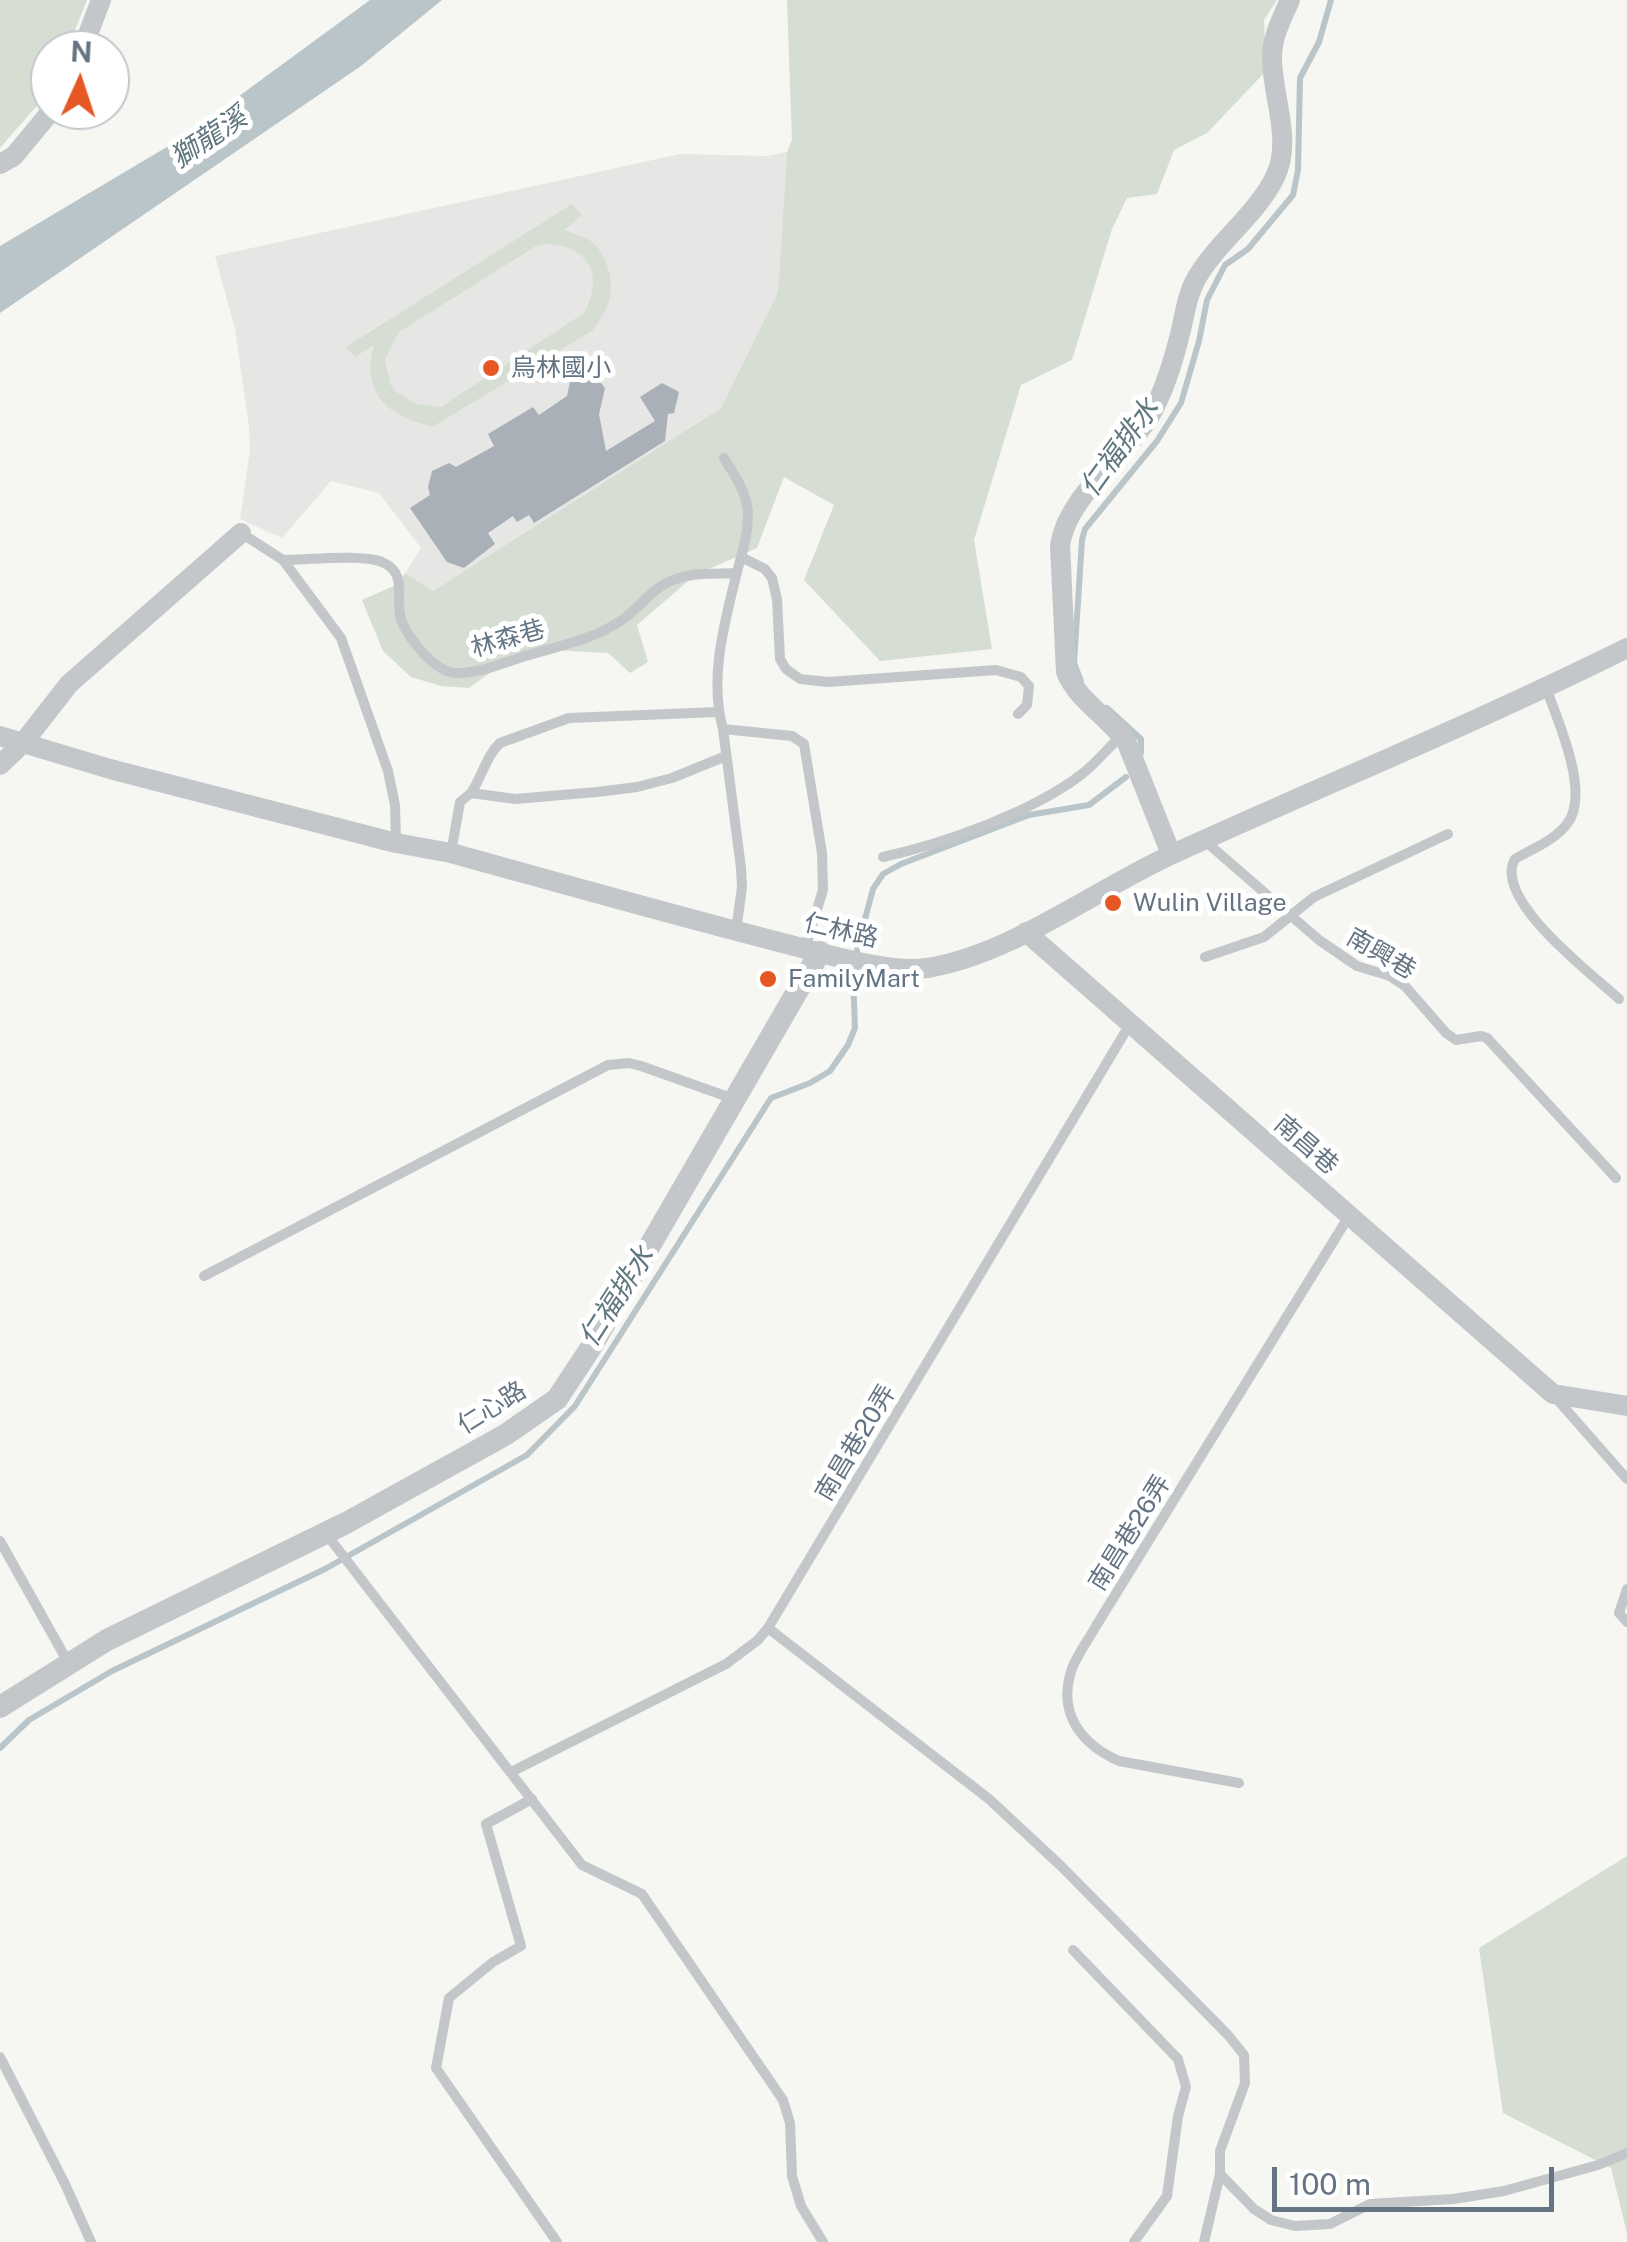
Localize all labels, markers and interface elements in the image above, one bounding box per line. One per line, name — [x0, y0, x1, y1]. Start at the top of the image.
north arrow — [30, 30, 130, 130]
text: N — [70, 34, 93, 69]
water label: 獅龍溪 — [165, 101, 253, 175]
place label: 烏林國小 — [511, 353, 611, 383]
marker: 烏林國小 — [480, 357, 502, 379]
water label: 仁福排水 — [1073, 393, 1167, 503]
street label: 林森巷 — [468, 614, 548, 664]
place label: Wulin Village — [1133, 888, 1287, 918]
marker: Wulin Village — [1102, 892, 1124, 914]
street label: 仁林路 — [801, 908, 881, 954]
street label: 南興巷 — [1341, 922, 1421, 986]
place label: FamilyMart — [788, 964, 920, 994]
marker: FamilyMart — [757, 968, 779, 990]
street label: 南昌巷 — [1268, 1109, 1344, 1181]
water label: 仁福排水 — [572, 1241, 662, 1353]
street label: 仁心路 — [452, 1375, 532, 1441]
street label: 南昌巷20弄 — [810, 1379, 902, 1507]
street label: 南昌巷26弄 — [1083, 1470, 1177, 1596]
scale bar — [1277, 2147, 1560, 2209]
text: 100 m — [1289, 2166, 1371, 2202]

